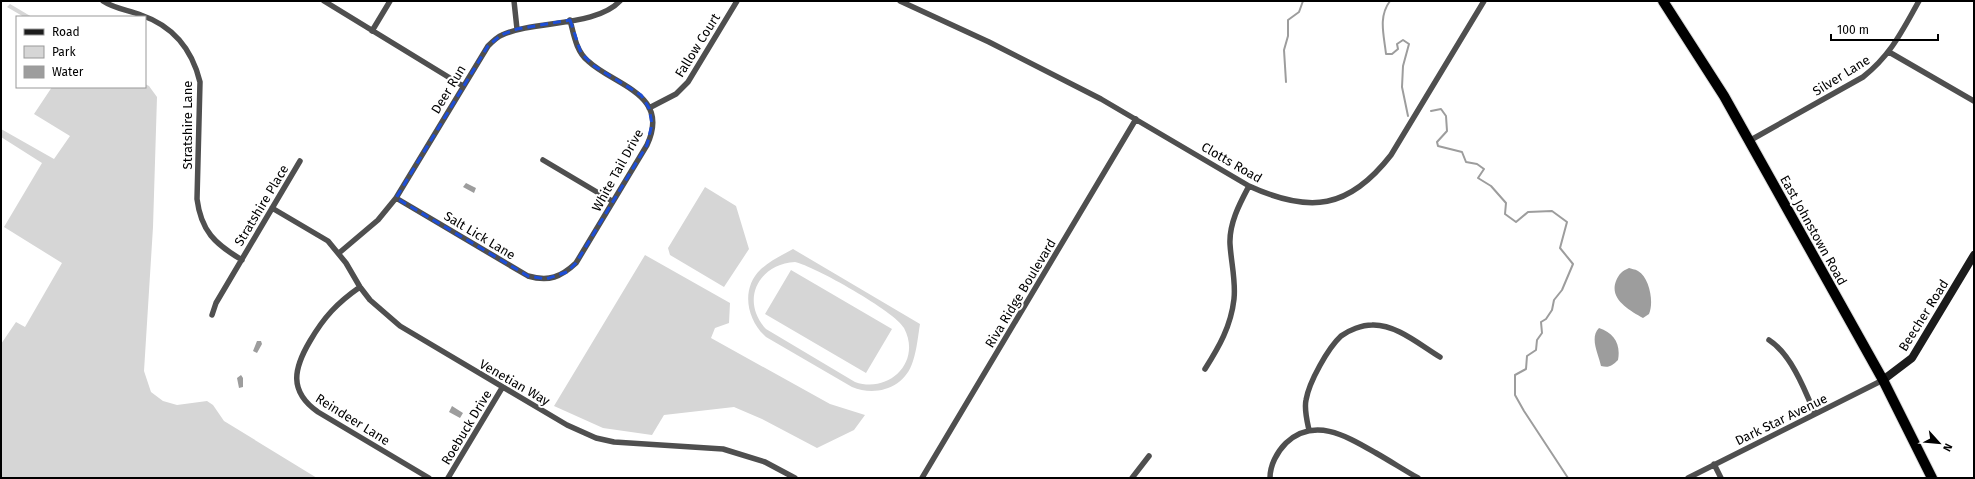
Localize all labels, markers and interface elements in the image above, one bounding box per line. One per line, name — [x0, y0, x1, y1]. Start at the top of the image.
street label: Fallow Court — [672, 10, 723, 80]
legend — [16, 16, 146, 88]
scale bar — [1831, 16, 1938, 42]
text: 100 m — [1837, 23, 1869, 37]
text: Road — [52, 25, 80, 39]
text: Park — [52, 45, 76, 59]
street label: Silver Lane — [1810, 52, 1873, 99]
street label: Deer Run — [428, 62, 469, 116]
text: Water — [52, 65, 84, 79]
street label: Stratshire Lane — [180, 81, 195, 169]
street label: White Tail Drive — [589, 127, 646, 214]
street label: Clotts Road — [1199, 139, 1265, 186]
street label: Stratshire Place — [231, 162, 292, 249]
street label: East Johnstown Road — [1777, 173, 1850, 288]
street label: Salt Lick Lane — [441, 208, 518, 263]
street label: Riva Ridge Boulevard — [982, 236, 1059, 350]
street label: Beecher Road — [1895, 277, 1951, 354]
street label: Venetian Way — [477, 356, 553, 409]
street label: Roebuck Drive — [438, 387, 495, 467]
street label: Reindeer Lane — [313, 391, 393, 448]
street label: Dark Star Avenue — [1733, 391, 1830, 448]
north arrow — [1919, 423, 1959, 463]
text: N — [1940, 441, 1955, 454]

